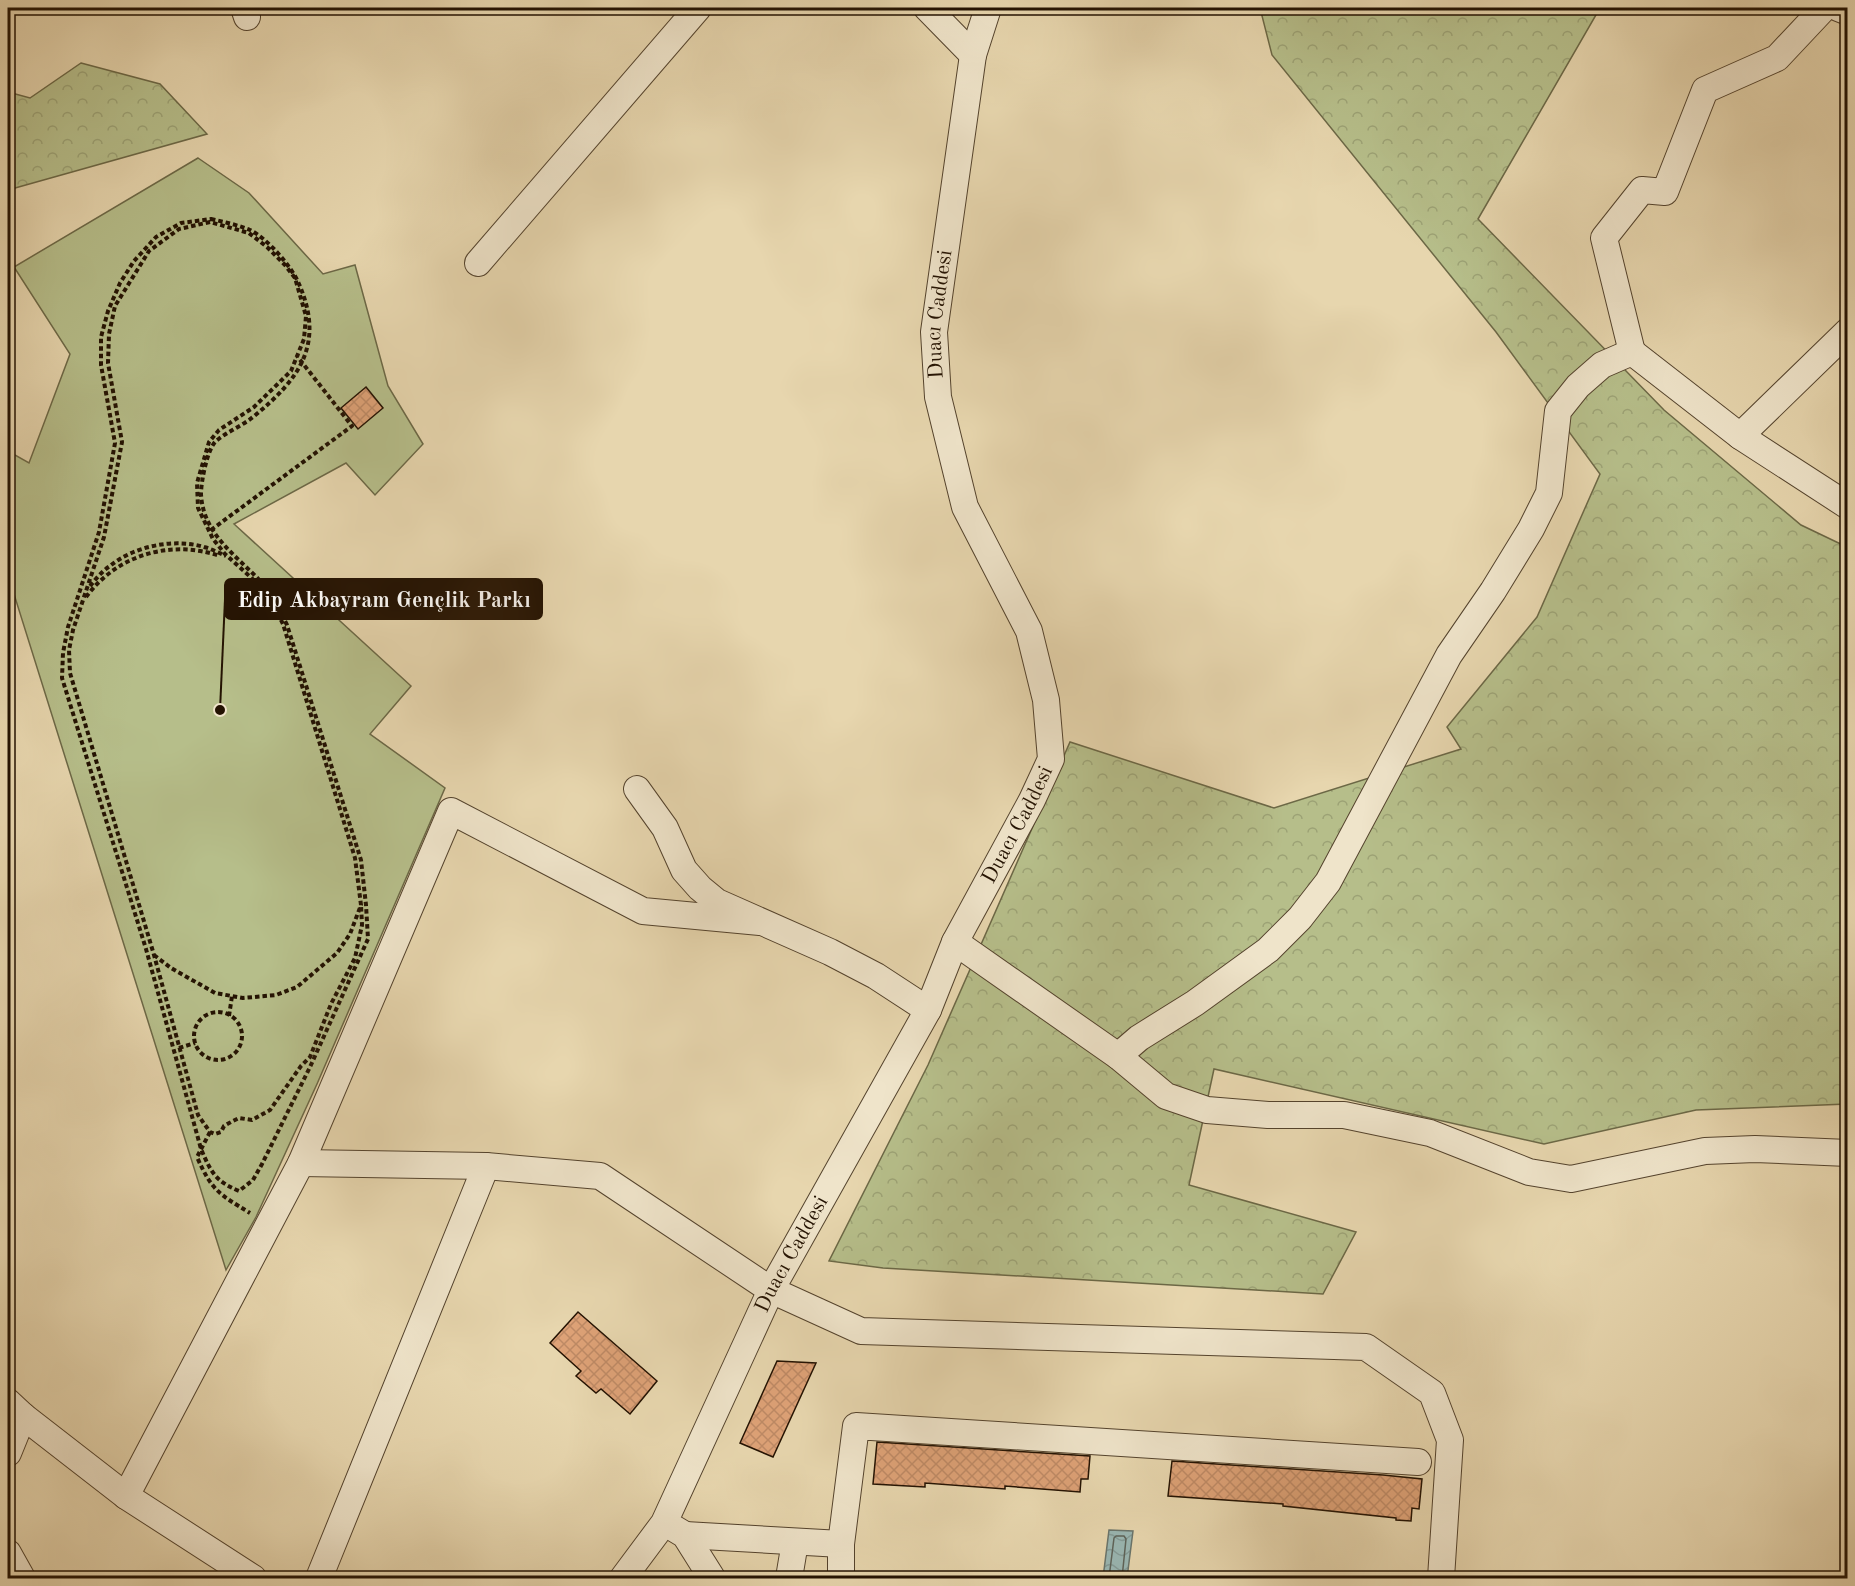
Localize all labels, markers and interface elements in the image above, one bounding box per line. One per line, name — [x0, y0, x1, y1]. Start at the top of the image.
street label: Duacı Caddesi — [924, 249, 956, 379]
callout: Edip Akbayram Gençlik Parkı — [225, 579, 542, 619]
text: Edip Akbayram Gençlik Parkı — [237, 590, 531, 612]
street label: Duacı Caddesi — [978, 763, 1057, 887]
street label: Duacı Caddesi — [752, 1193, 832, 1316]

